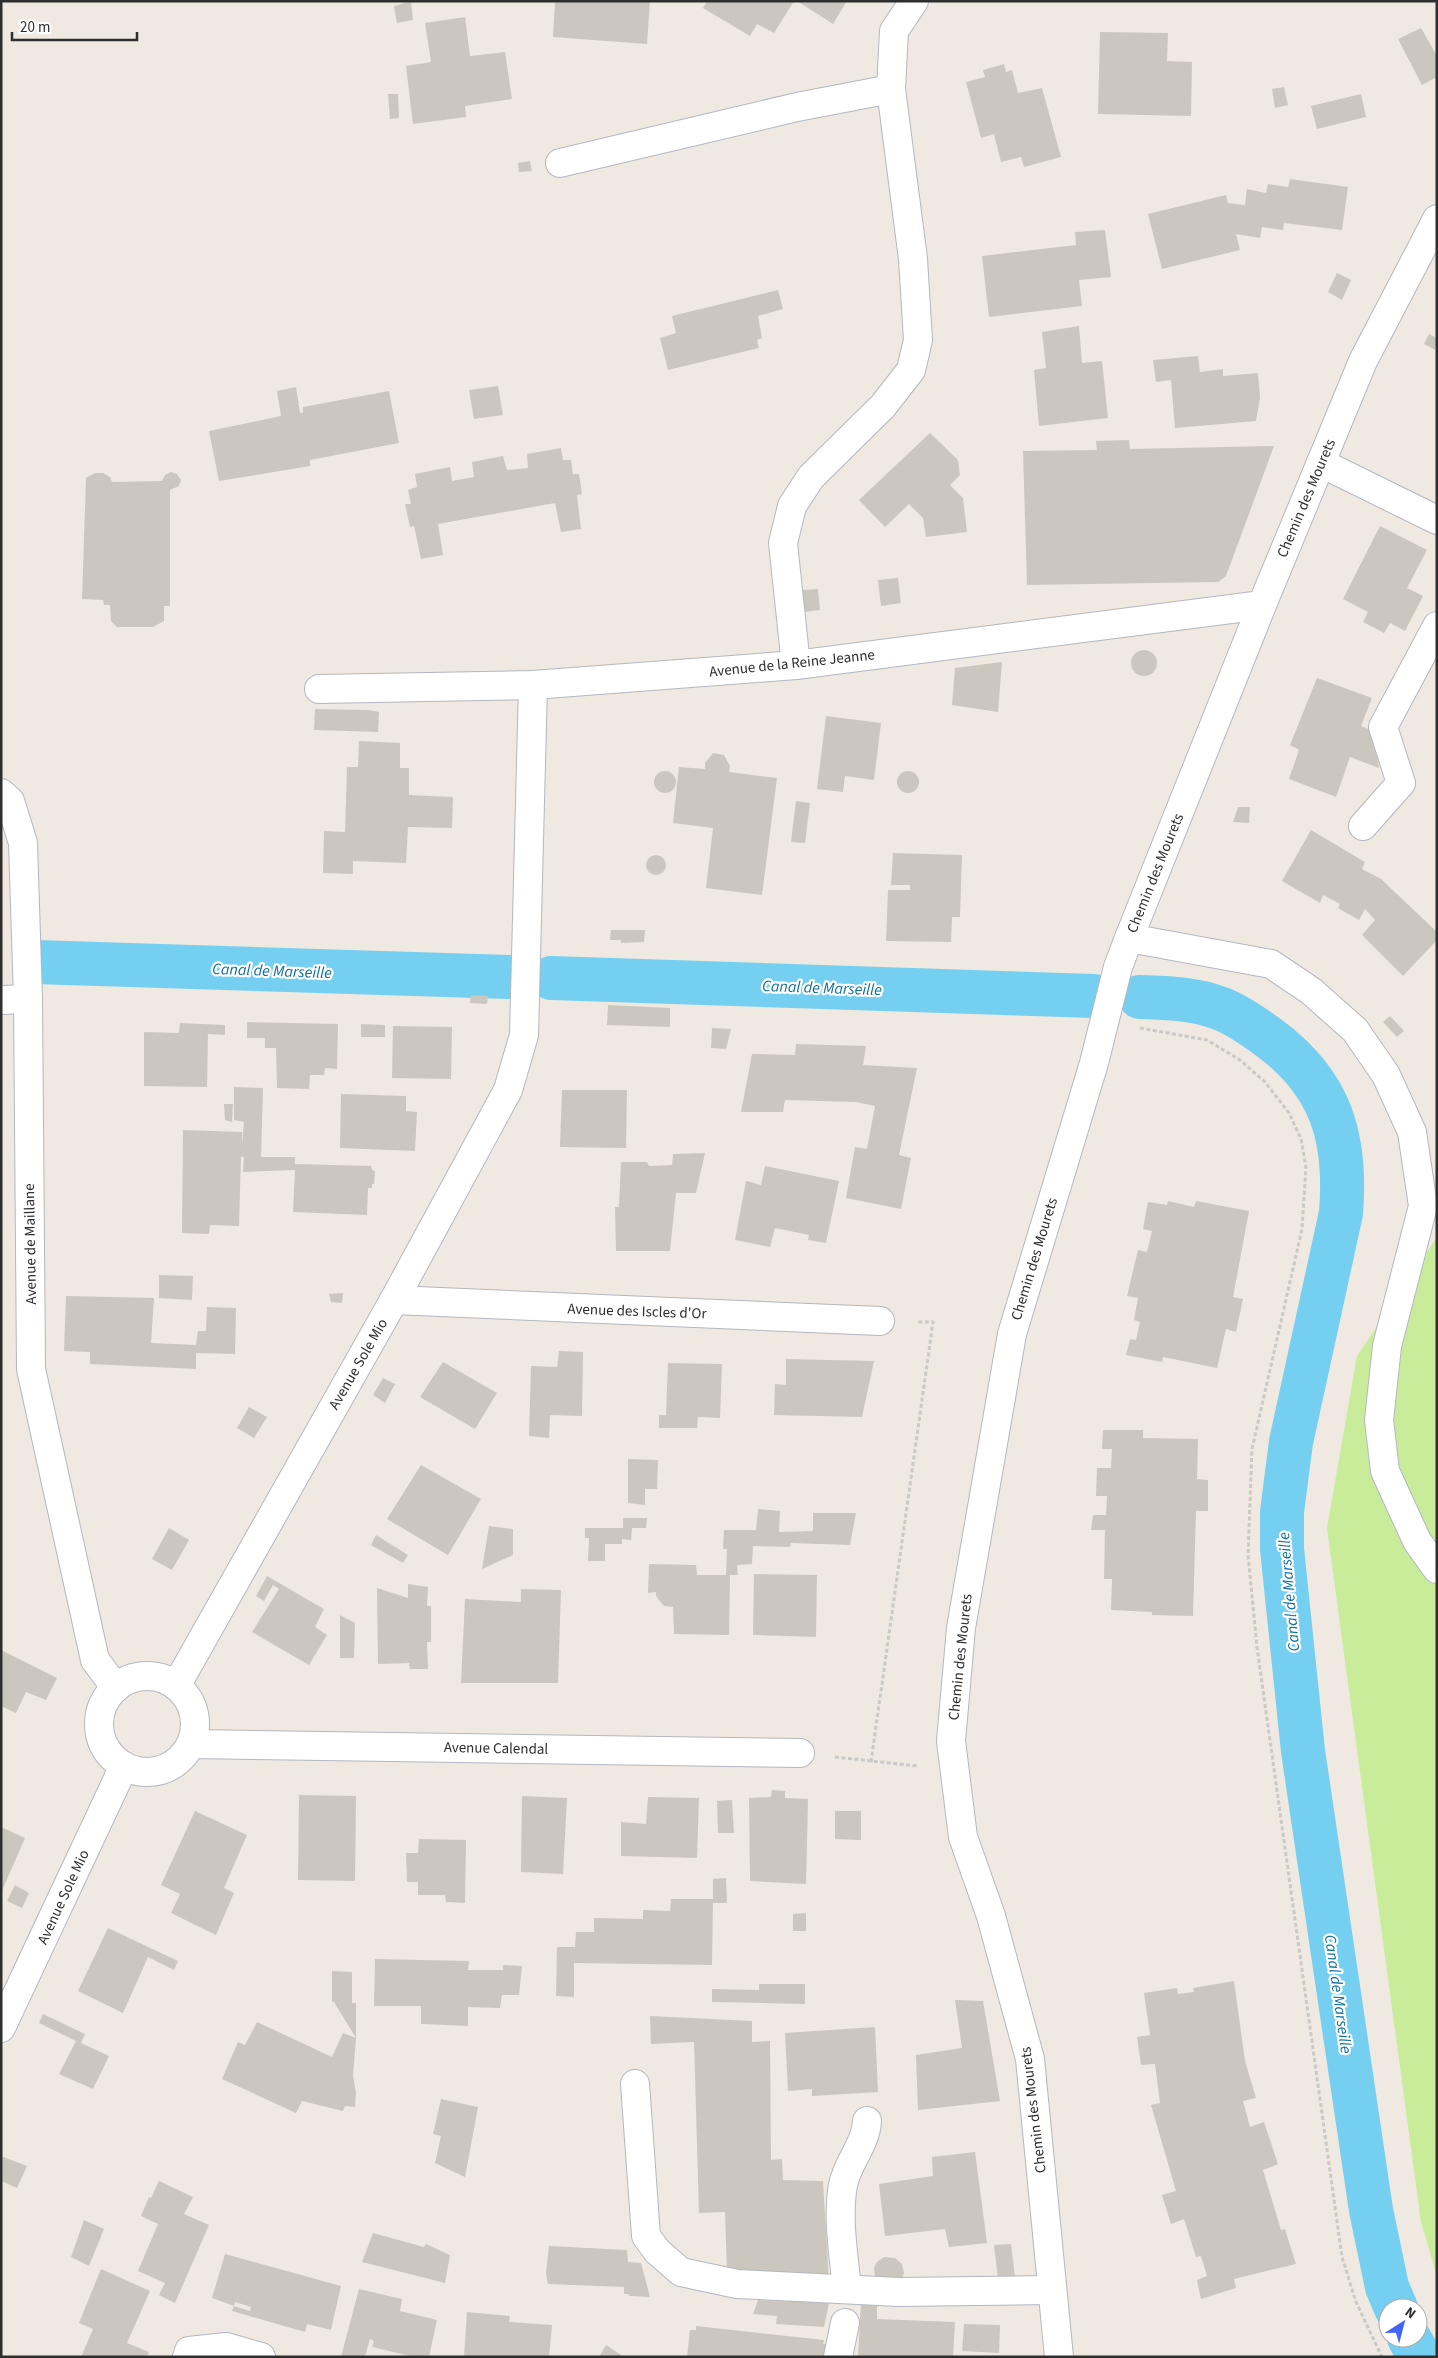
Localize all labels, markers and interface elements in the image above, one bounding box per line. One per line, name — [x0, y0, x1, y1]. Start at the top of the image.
scale bar — [12, 10, 138, 42]
text: 20 m — [20, 17, 50, 38]
street label: Chemin des Mourets — [1272, 436, 1341, 561]
street label: Avenue de la Reine Jeanne — [708, 644, 876, 683]
street label: Chemin des Mourets — [1122, 810, 1189, 936]
water label: Canal de Marseille — [212, 958, 332, 984]
water label: Canal de Marseille — [762, 975, 882, 1001]
street label: Avenue de Maillane — [19, 1183, 42, 1305]
street label: Chemin des Mourets — [1006, 1195, 1063, 1323]
street label: Avenue des Iscles d'Or — [567, 1299, 708, 1324]
street label: Avenue Sole Mio — [324, 1315, 393, 1414]
water label: Canal de Marseille — [1273, 1531, 1305, 1653]
street label: Chemin des Mourets — [943, 1593, 978, 1721]
street label: Avenue Calendal — [444, 1737, 549, 1760]
street label: Avenue Sole Mio — [32, 1846, 95, 1948]
water label: Canal de Marseille — [1319, 1933, 1357, 2055]
street label: Chemin des Mourets — [1015, 2045, 1052, 2174]
north arrow — [1378, 2298, 1428, 2348]
text: N — [1400, 2302, 1420, 2324]

